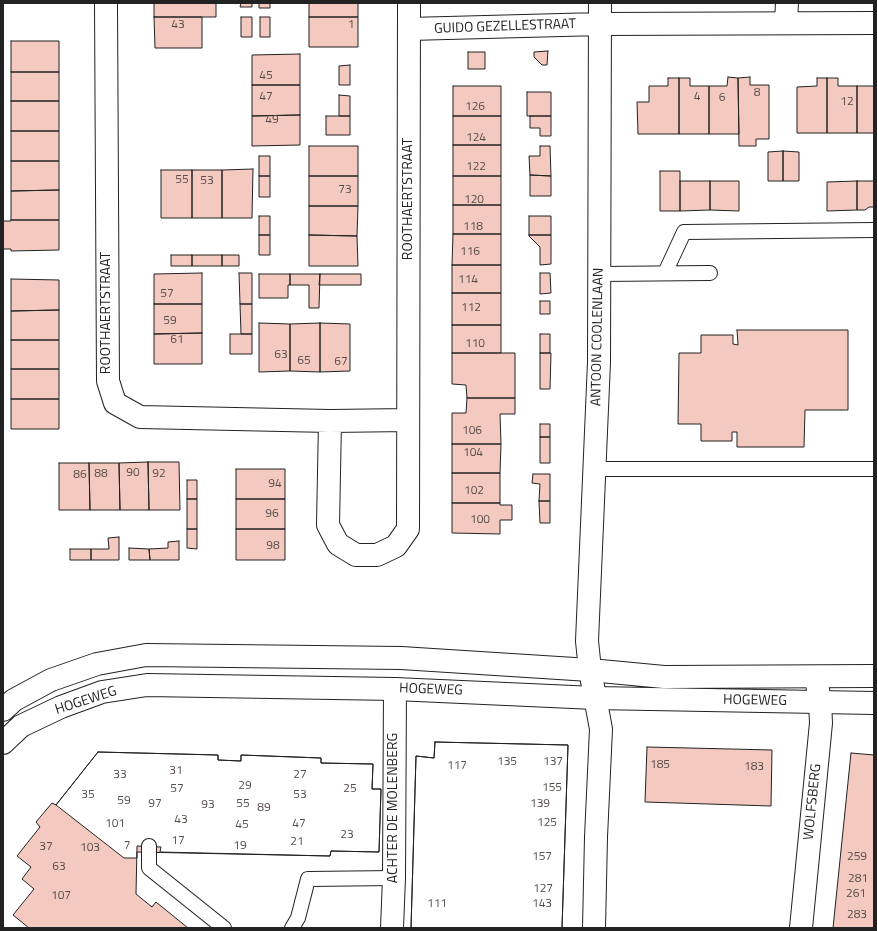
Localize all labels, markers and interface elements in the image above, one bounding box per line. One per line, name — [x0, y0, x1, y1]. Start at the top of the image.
street label: GUIDO GEZELLESTRAAT — [434, 16, 576, 38]
house number: 43 — [171, 18, 185, 32]
house number: 1 — [348, 18, 354, 32]
house number: 45 — [259, 69, 273, 83]
house number: 8 — [754, 86, 760, 100]
house number: 47 — [259, 90, 273, 104]
house number: 4 — [694, 90, 700, 104]
house number: 6 — [719, 91, 725, 105]
house number: 12 — [840, 95, 854, 109]
house number: 126 — [465, 100, 485, 114]
house number: 49 — [265, 113, 279, 127]
house number: 124 — [466, 131, 486, 145]
street label: ROOTHAERTSTRAAT — [401, 138, 417, 260]
house number: 122 — [466, 160, 486, 174]
house number: 55 — [175, 173, 189, 187]
house number: 53 — [200, 174, 214, 188]
house number: 73 — [338, 183, 352, 197]
house number: 120 — [464, 193, 484, 207]
house number: 118 — [463, 220, 483, 234]
house number: 116 — [460, 245, 480, 259]
street label: ROOTHAERTSTRAAT — [99, 252, 115, 374]
street label: ANTOON COOLENLAAN — [588, 268, 608, 406]
house number: 114 — [458, 273, 478, 287]
house number: 57 — [160, 287, 174, 301]
house number: 112 — [461, 301, 481, 315]
house number: 59 — [163, 314, 177, 328]
house number: 61 — [170, 333, 184, 347]
house number: 110 — [465, 337, 485, 351]
house number: 63 — [274, 348, 288, 362]
house number: 65 — [297, 354, 311, 368]
house number: 67 — [334, 355, 348, 369]
house number: 106 — [462, 424, 482, 438]
house number: 104 — [463, 446, 483, 460]
house number: 90 — [126, 466, 140, 480]
house number: 88 — [94, 467, 108, 481]
house number: 92 — [152, 467, 166, 481]
house number: 86 — [73, 468, 87, 482]
house number: 94 — [268, 477, 282, 491]
house number: 102 — [464, 484, 484, 498]
house number: 96 — [265, 507, 279, 521]
house number: 100 — [470, 513, 490, 527]
house number: 98 — [266, 539, 280, 553]
street label: HOGEWEG — [399, 680, 463, 700]
street label: HOGEWEG — [53, 683, 119, 719]
street label: HOGEWEG — [723, 692, 787, 710]
street label: ACHTER DE MOLENBERG — [386, 733, 402, 883]
house number: 135 — [497, 755, 517, 769]
house number: 137 — [543, 755, 563, 769]
house number: 185 — [650, 758, 670, 772]
house number: 117 — [447, 759, 467, 773]
house number: 183 — [744, 760, 764, 774]
street label: WOLFSBERG — [801, 763, 825, 841]
house number: 31 — [169, 764, 183, 778]
house number: 33 — [113, 768, 127, 782]
house number: 27 — [293, 768, 307, 782]
house number: 29 — [238, 779, 252, 793]
house number: 155 — [542, 781, 562, 795]
house number: 57 — [170, 782, 184, 796]
house number: 25 — [343, 782, 357, 796]
house number: 35 — [81, 788, 95, 802]
house number: 53 — [293, 788, 307, 802]
house number: 59 — [117, 794, 131, 808]
house number: 97 — [148, 797, 162, 811]
house number: 55 — [236, 797, 250, 811]
house number: 139 — [530, 797, 550, 811]
house number: 93 — [201, 798, 215, 812]
house number: 89 — [257, 801, 271, 815]
house number: 43 — [174, 813, 188, 827]
house number: 125 — [537, 816, 557, 830]
house number: 101 — [105, 817, 125, 831]
house number: 47 — [292, 817, 306, 831]
house number: 45 — [235, 818, 249, 832]
house number: 23 — [340, 828, 354, 842]
house number: 17 — [171, 834, 185, 848]
house number: 21 — [290, 835, 304, 849]
house number: 7 — [124, 839, 130, 853]
house number: 19 — [233, 839, 247, 853]
house number: 37 — [39, 840, 53, 854]
house number: 103 — [80, 841, 100, 855]
house number: 157 — [532, 850, 552, 864]
house number: 259 — [847, 850, 867, 864]
house number: 63 — [52, 860, 66, 874]
house number: 281 — [848, 872, 868, 886]
house number: 127 — [533, 882, 553, 896]
house number: 261 — [846, 887, 866, 901]
house number: 107 — [51, 889, 71, 903]
house number: 111 — [427, 897, 447, 911]
house number: 143 — [532, 897, 552, 911]
house number: 283 — [847, 908, 867, 922]

